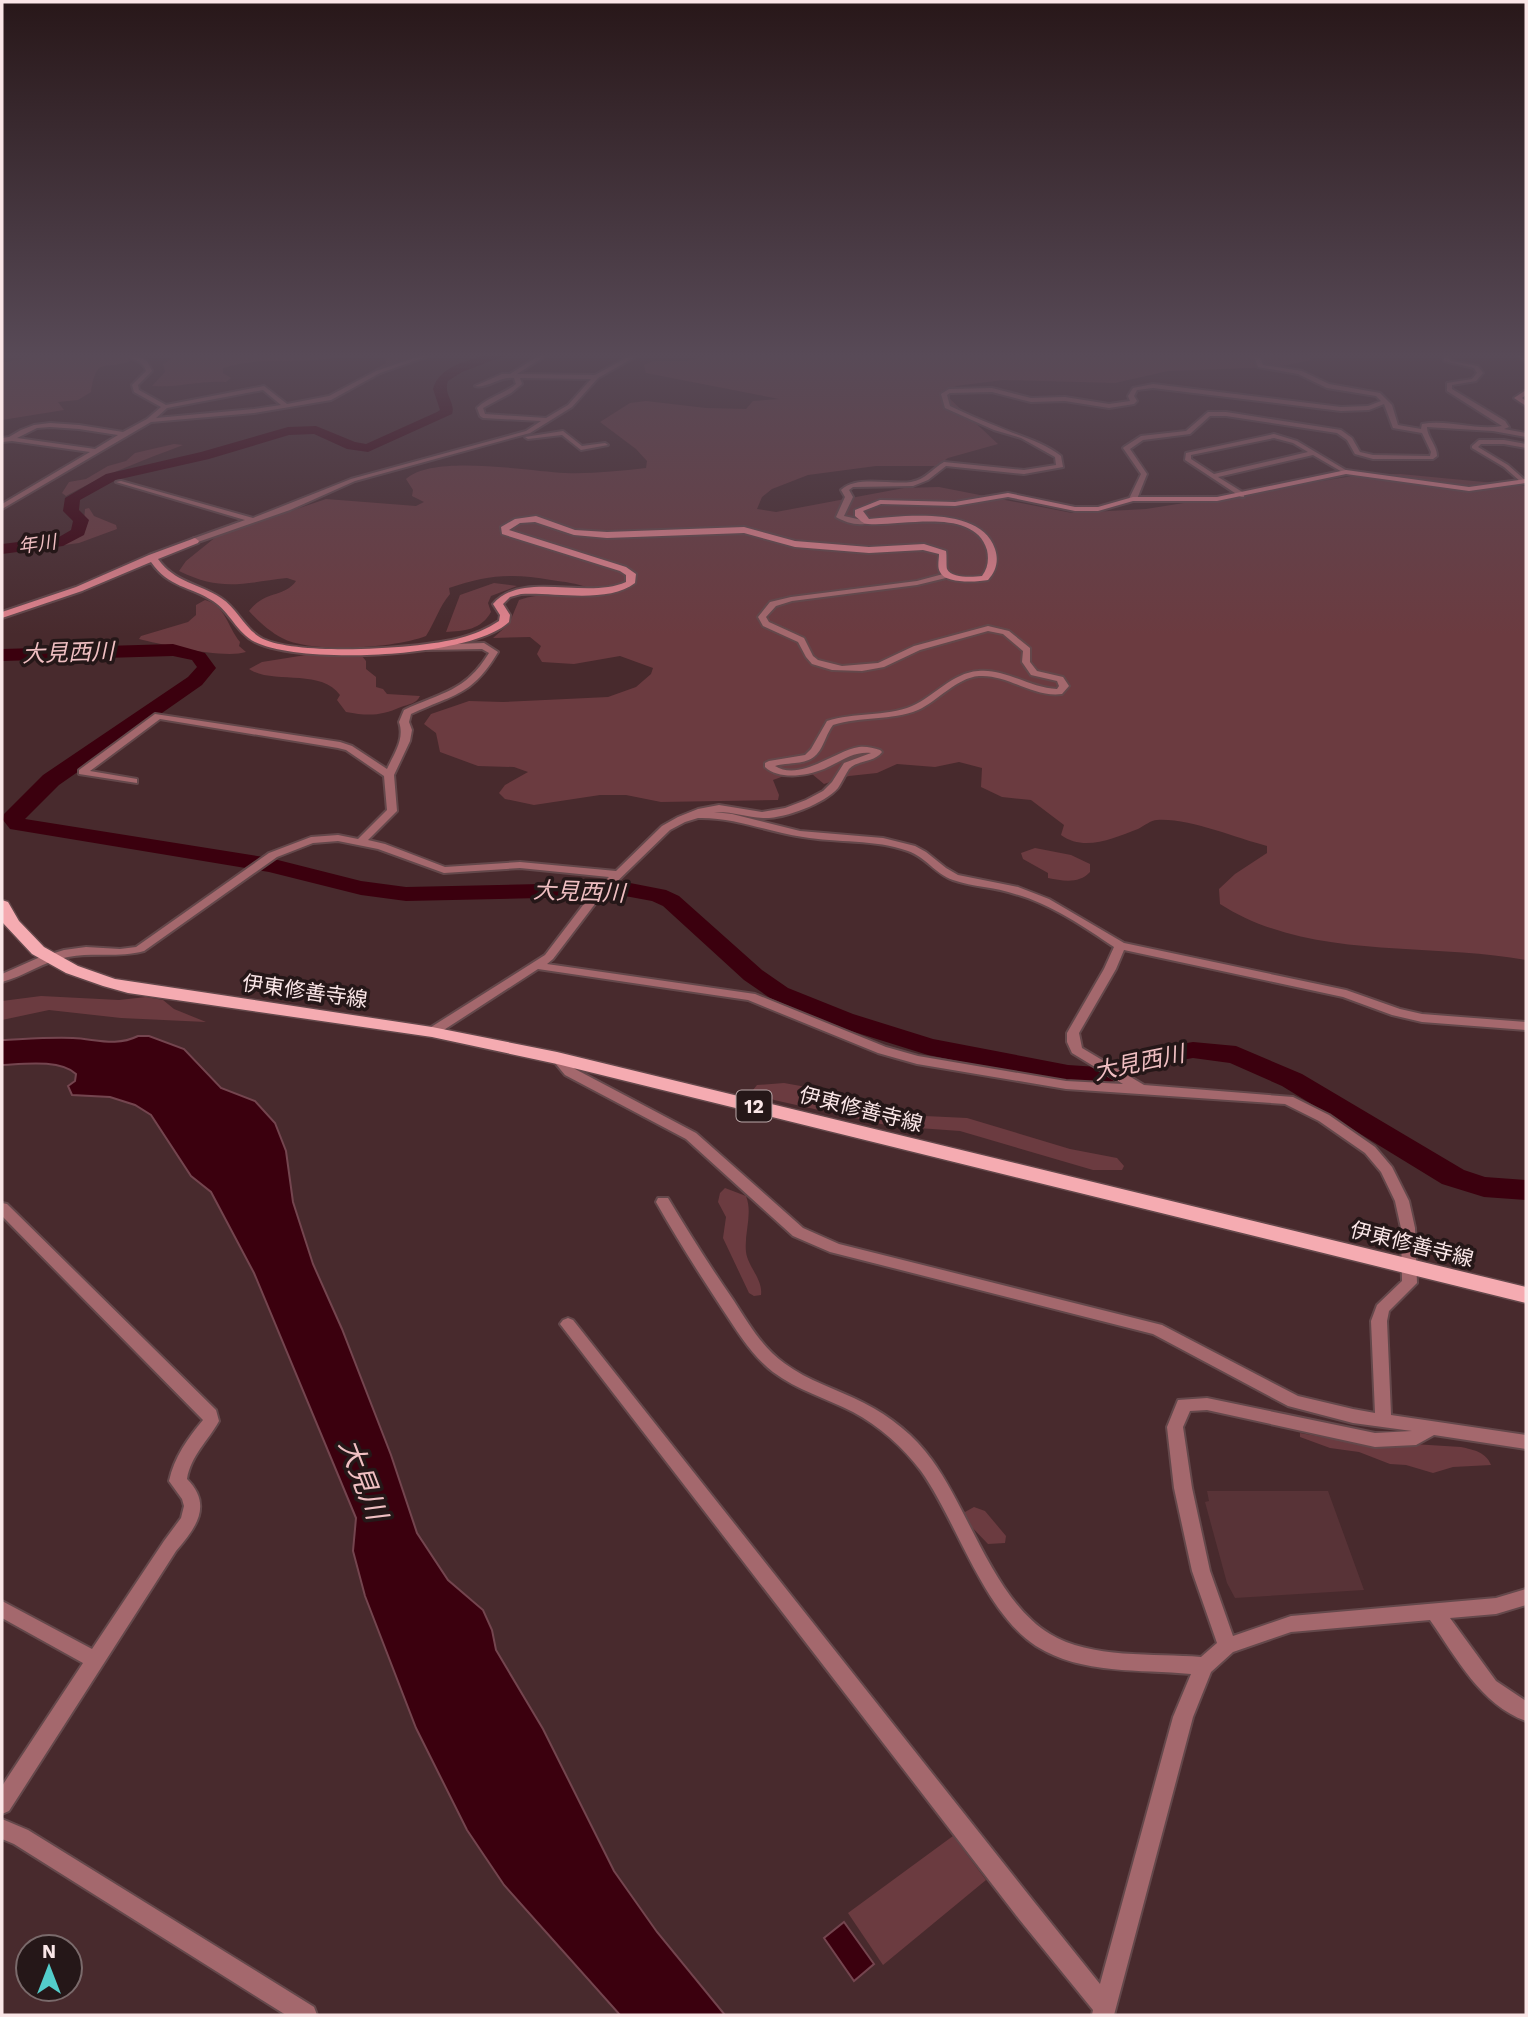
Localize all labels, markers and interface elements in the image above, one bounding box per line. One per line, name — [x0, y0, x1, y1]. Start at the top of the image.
water label: 年川 — [17, 530, 59, 558]
water label: 大見西川 — [22, 638, 117, 668]
water label: 大見西川 — [533, 877, 628, 907]
street label: 伊東修善寺線 — [241, 970, 369, 1012]
water label: 大見西川 — [1091, 1040, 1190, 1086]
street label: 伊東修善寺線 — [797, 1082, 925, 1136]
road number: 12 — [736, 1090, 772, 1122]
street label: 伊東修善寺線 — [1348, 1217, 1476, 1271]
water label: 大見川 — [333, 1434, 395, 1527]
north arrow — [14, 1933, 84, 2003]
text: N — [42, 1940, 56, 1963]

